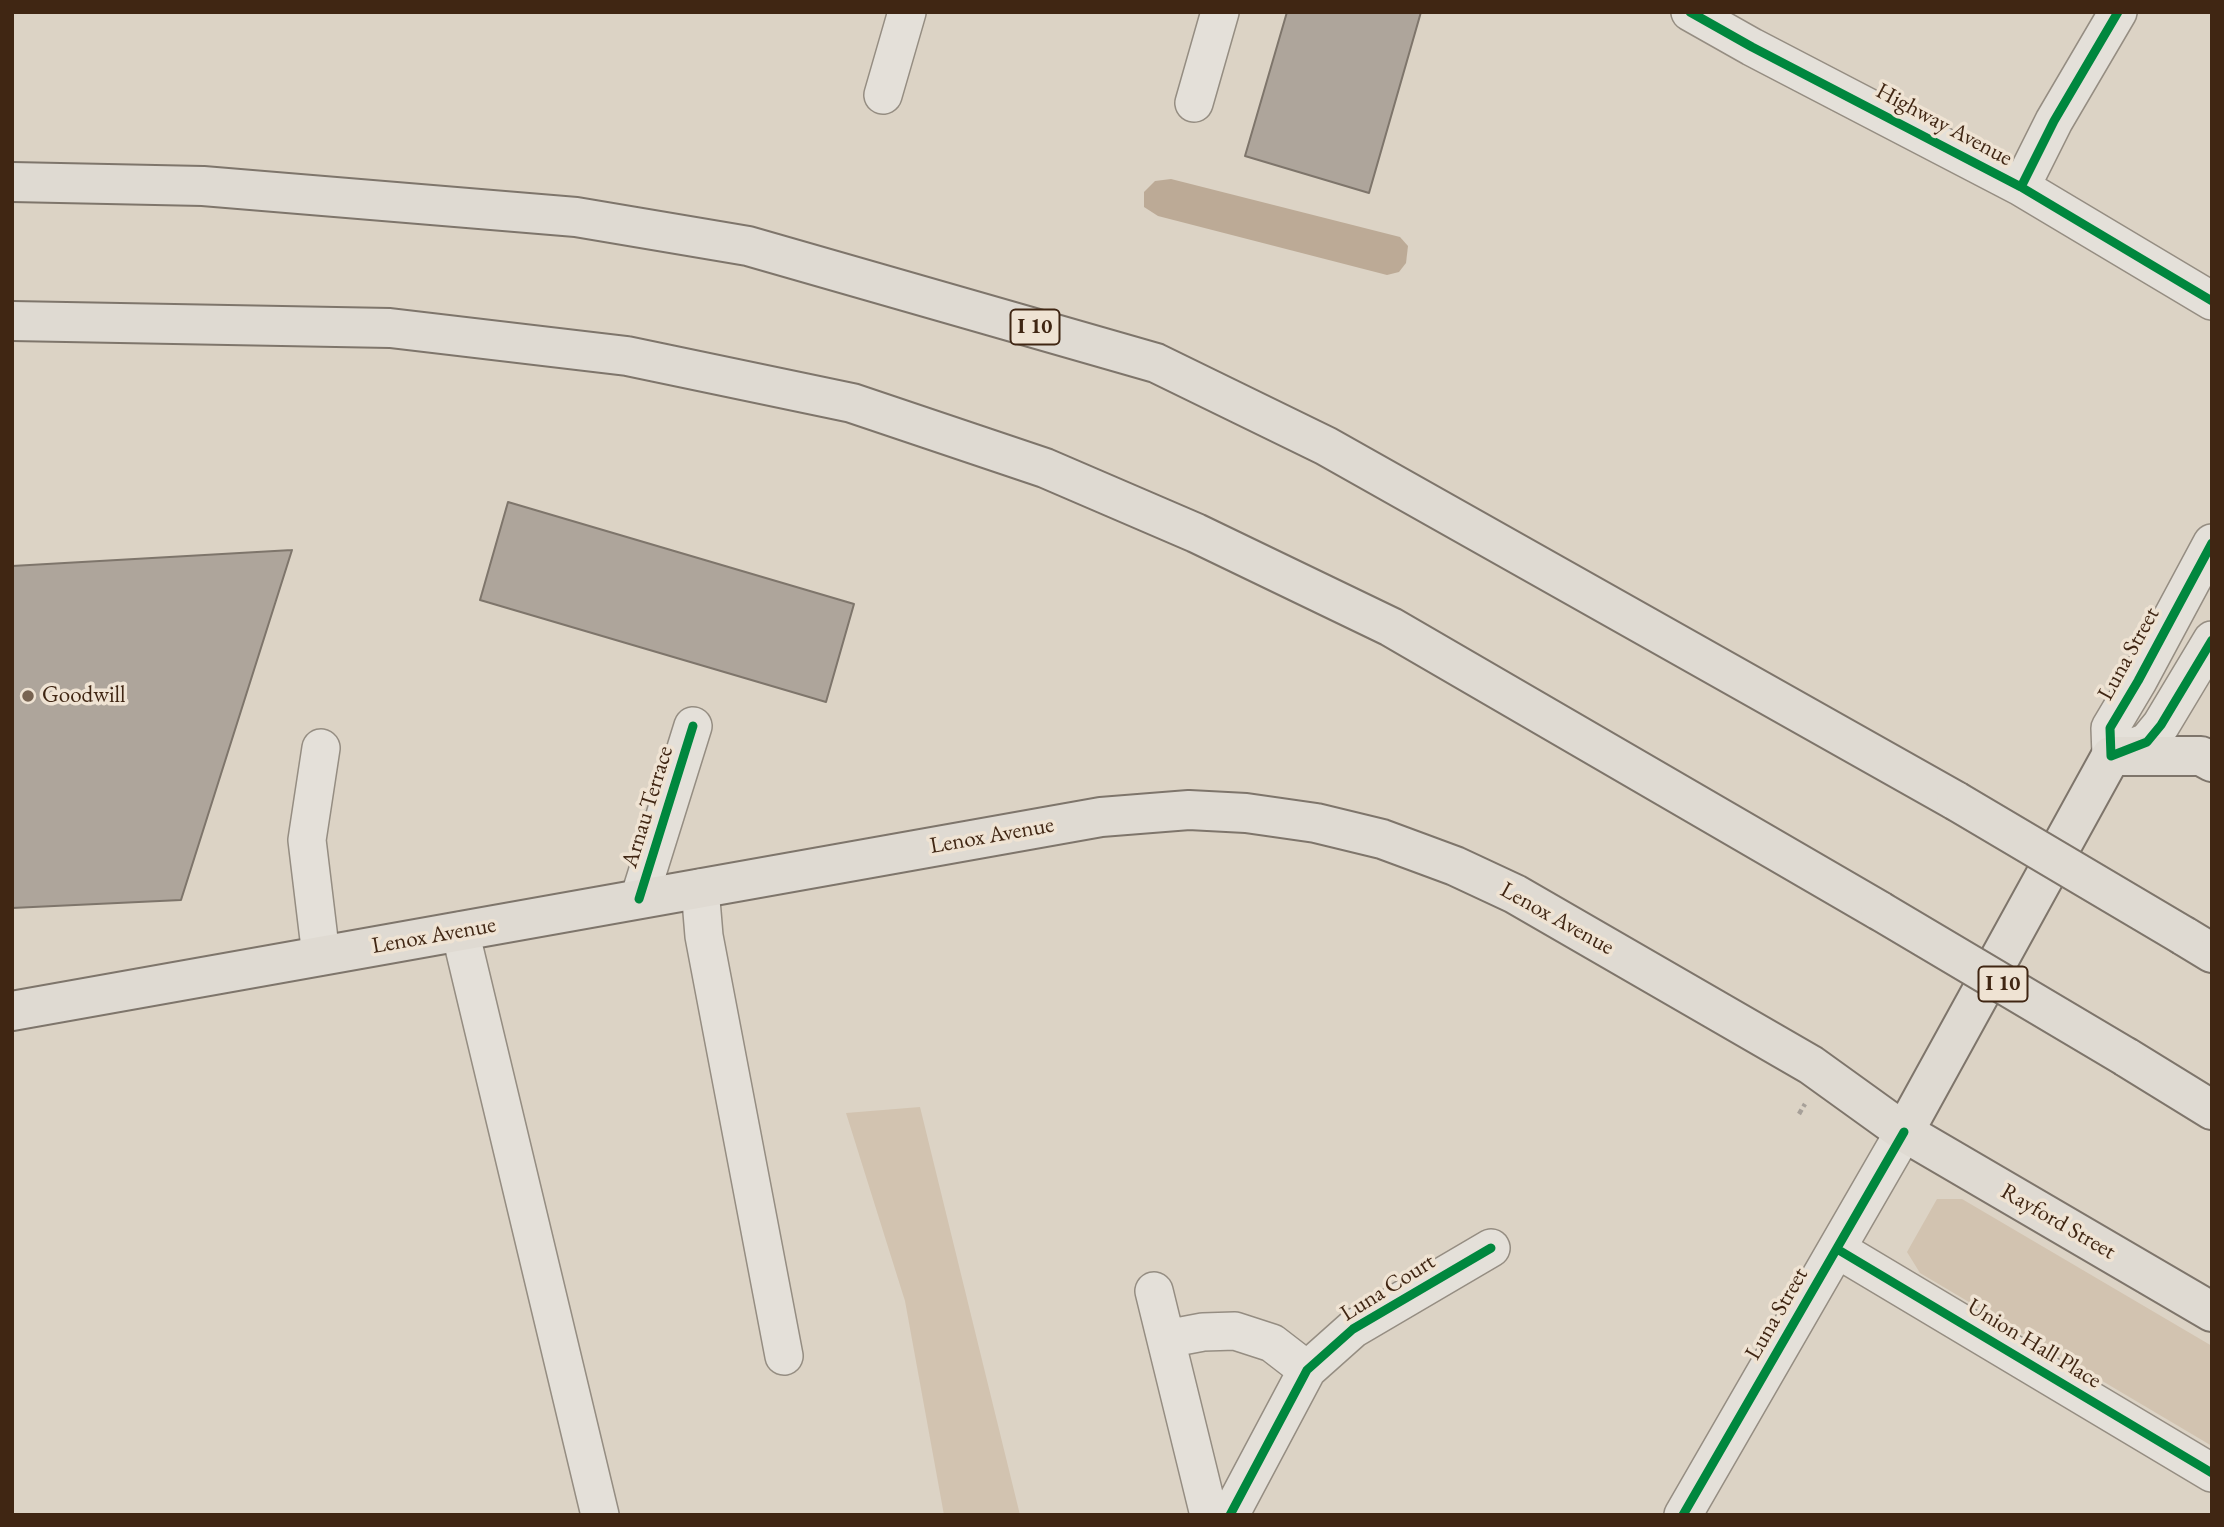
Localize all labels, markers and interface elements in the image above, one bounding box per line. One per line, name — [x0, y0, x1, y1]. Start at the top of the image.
street label: Highway Avenue — [1871, 77, 2017, 173]
road number: I 10 — [1010, 310, 1060, 344]
street label: Luna Street — [2092, 603, 2166, 705]
place label: Goodwill — [42, 682, 126, 710]
marker: Goodwill — [20, 688, 36, 704]
street label: Arnau Terrace — [616, 743, 680, 871]
street label: Lenox Avenue — [928, 812, 1056, 860]
street label: Lenox Avenue — [1495, 876, 1619, 962]
street label: Lenox Avenue — [370, 912, 498, 960]
road number: I 10 — [1979, 967, 2028, 1002]
street label: Rayford Street — [1996, 1178, 2120, 1266]
street label: Luna Court — [1336, 1248, 1440, 1328]
street label: Luna Street — [1740, 1263, 1814, 1365]
street label: Union Hall Place — [1962, 1293, 2106, 1395]

